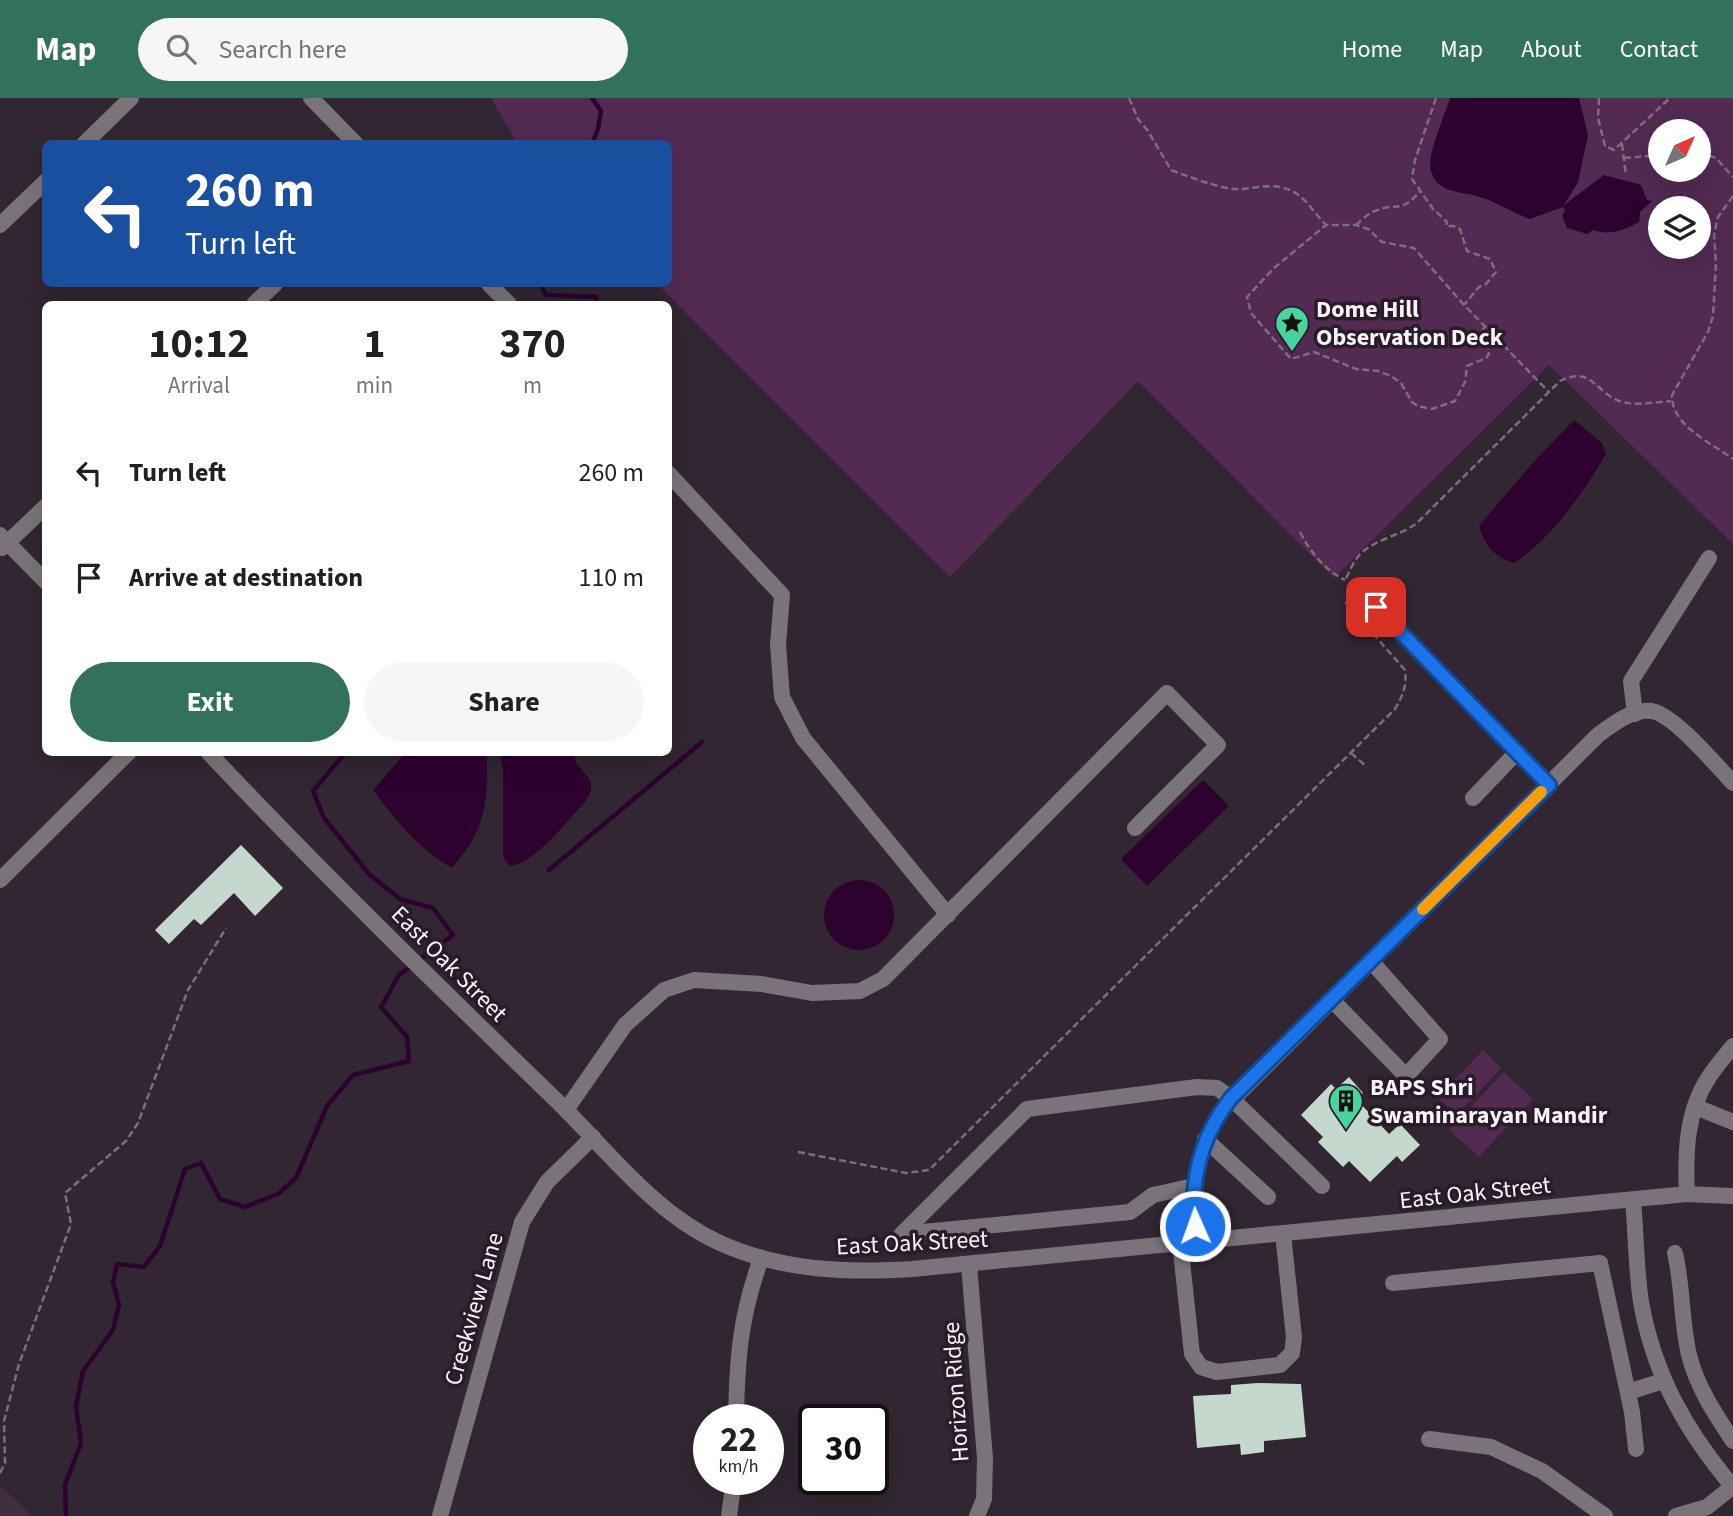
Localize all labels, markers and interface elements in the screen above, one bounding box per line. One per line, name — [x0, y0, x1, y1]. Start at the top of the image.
search box — [138, 18, 628, 81]
text: Map — [35, 26, 96, 73]
icon: search — [162, 30, 200, 68]
text: Search here — [218, 31, 347, 68]
text: Home — [1342, 32, 1402, 67]
text: Map — [1440, 32, 1483, 67]
text: About — [1521, 32, 1582, 67]
text: Contact — [1620, 32, 1698, 67]
north arrow — [1648, 119, 1712, 182]
map controls — [1648, 119, 1711, 259]
text: 260 m — [185, 156, 314, 226]
icon: left — [70, 168, 161, 259]
button: layers — [1648, 196, 1711, 259]
text: Turn left — [185, 221, 296, 267]
place label: Dome Hill Observation Deck — [1316, 292, 1504, 355]
place icon: Dome Hill Observation Deck — [1273, 304, 1311, 353]
text: 10:12 — [148, 314, 250, 374]
text: 1 — [363, 314, 385, 374]
text: 370 — [499, 314, 566, 374]
text: Arrival — [168, 369, 230, 402]
text: min — [356, 369, 393, 402]
text: m — [523, 369, 542, 402]
icon: left — [70, 454, 108, 492]
text: Turn left — [129, 454, 226, 491]
text: 260 m — [578, 454, 644, 491]
icon: arrive — [70, 559, 108, 597]
text: Arrive at destination — [129, 559, 363, 596]
text: 110 m — [578, 559, 644, 596]
pin — [1346, 577, 1406, 637]
icon: arrive — [1357, 588, 1395, 626]
button: Exit — [70, 662, 350, 742]
button: Share — [364, 662, 644, 742]
street label: East Oak Street — [383, 898, 515, 1030]
place label: BAPS Shri Swaminarayan Mandir — [1370, 1070, 1608, 1133]
building icon: BAPS Shri Swaminarayan Mandir — [1327, 1082, 1365, 1131]
street label: East Oak Street — [1398, 1168, 1552, 1218]
position arrow — [1158, 1189, 1232, 1263]
street label: East Oak Street — [835, 1222, 989, 1264]
street label: Creekview Lane — [435, 1228, 513, 1390]
street label: Horizon Ridge — [934, 1321, 978, 1463]
speed limit sign: 30 — [798, 1404, 889, 1495]
text: 22 — [720, 1415, 757, 1465]
text: km/h — [719, 1454, 758, 1479]

